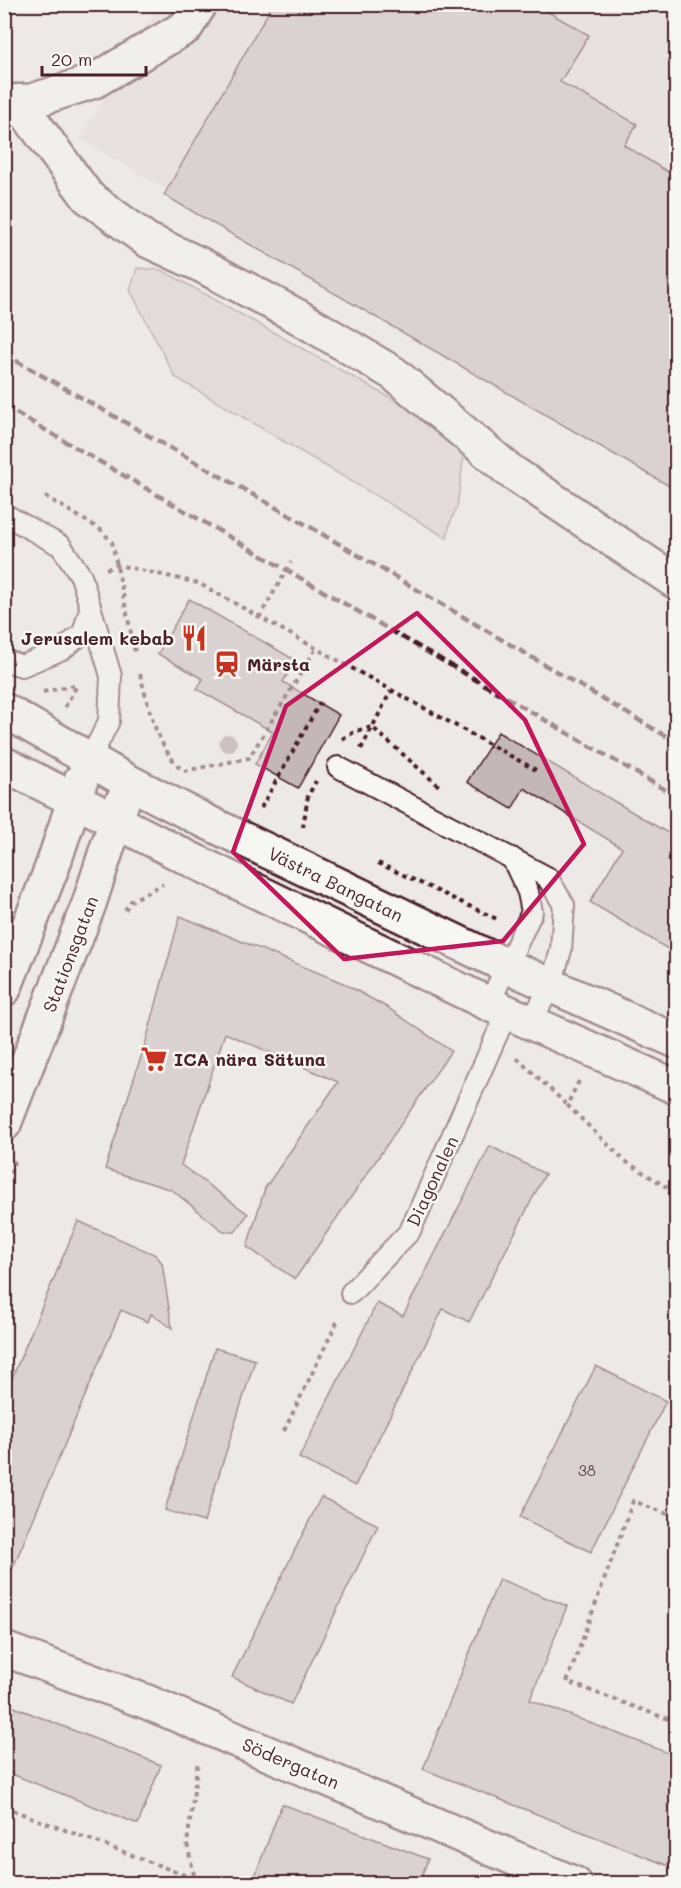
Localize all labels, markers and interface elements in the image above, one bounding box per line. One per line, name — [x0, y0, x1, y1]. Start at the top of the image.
scale bar — [42, 39, 146, 77]
text: 20 m — [51, 47, 92, 71]
restaurant icon: Jerusalem kebab — [179, 623, 209, 653]
place label: Jerusalem kebab — [21, 626, 174, 650]
station icon: Märsta — [212, 649, 242, 679]
place label: Märsta — [247, 652, 310, 676]
street label: Västra Bangatan — [265, 841, 407, 927]
street label: Stationsgatan — [37, 892, 103, 1016]
supermarket icon: ICA nära Sätuna — [139, 1044, 169, 1074]
place label: ICA nära Sätuna — [174, 1047, 326, 1071]
street label: Diagonalen — [401, 1132, 463, 1230]
house number: 38 — [578, 1460, 596, 1480]
street label: Södergatan — [239, 1732, 343, 1794]

